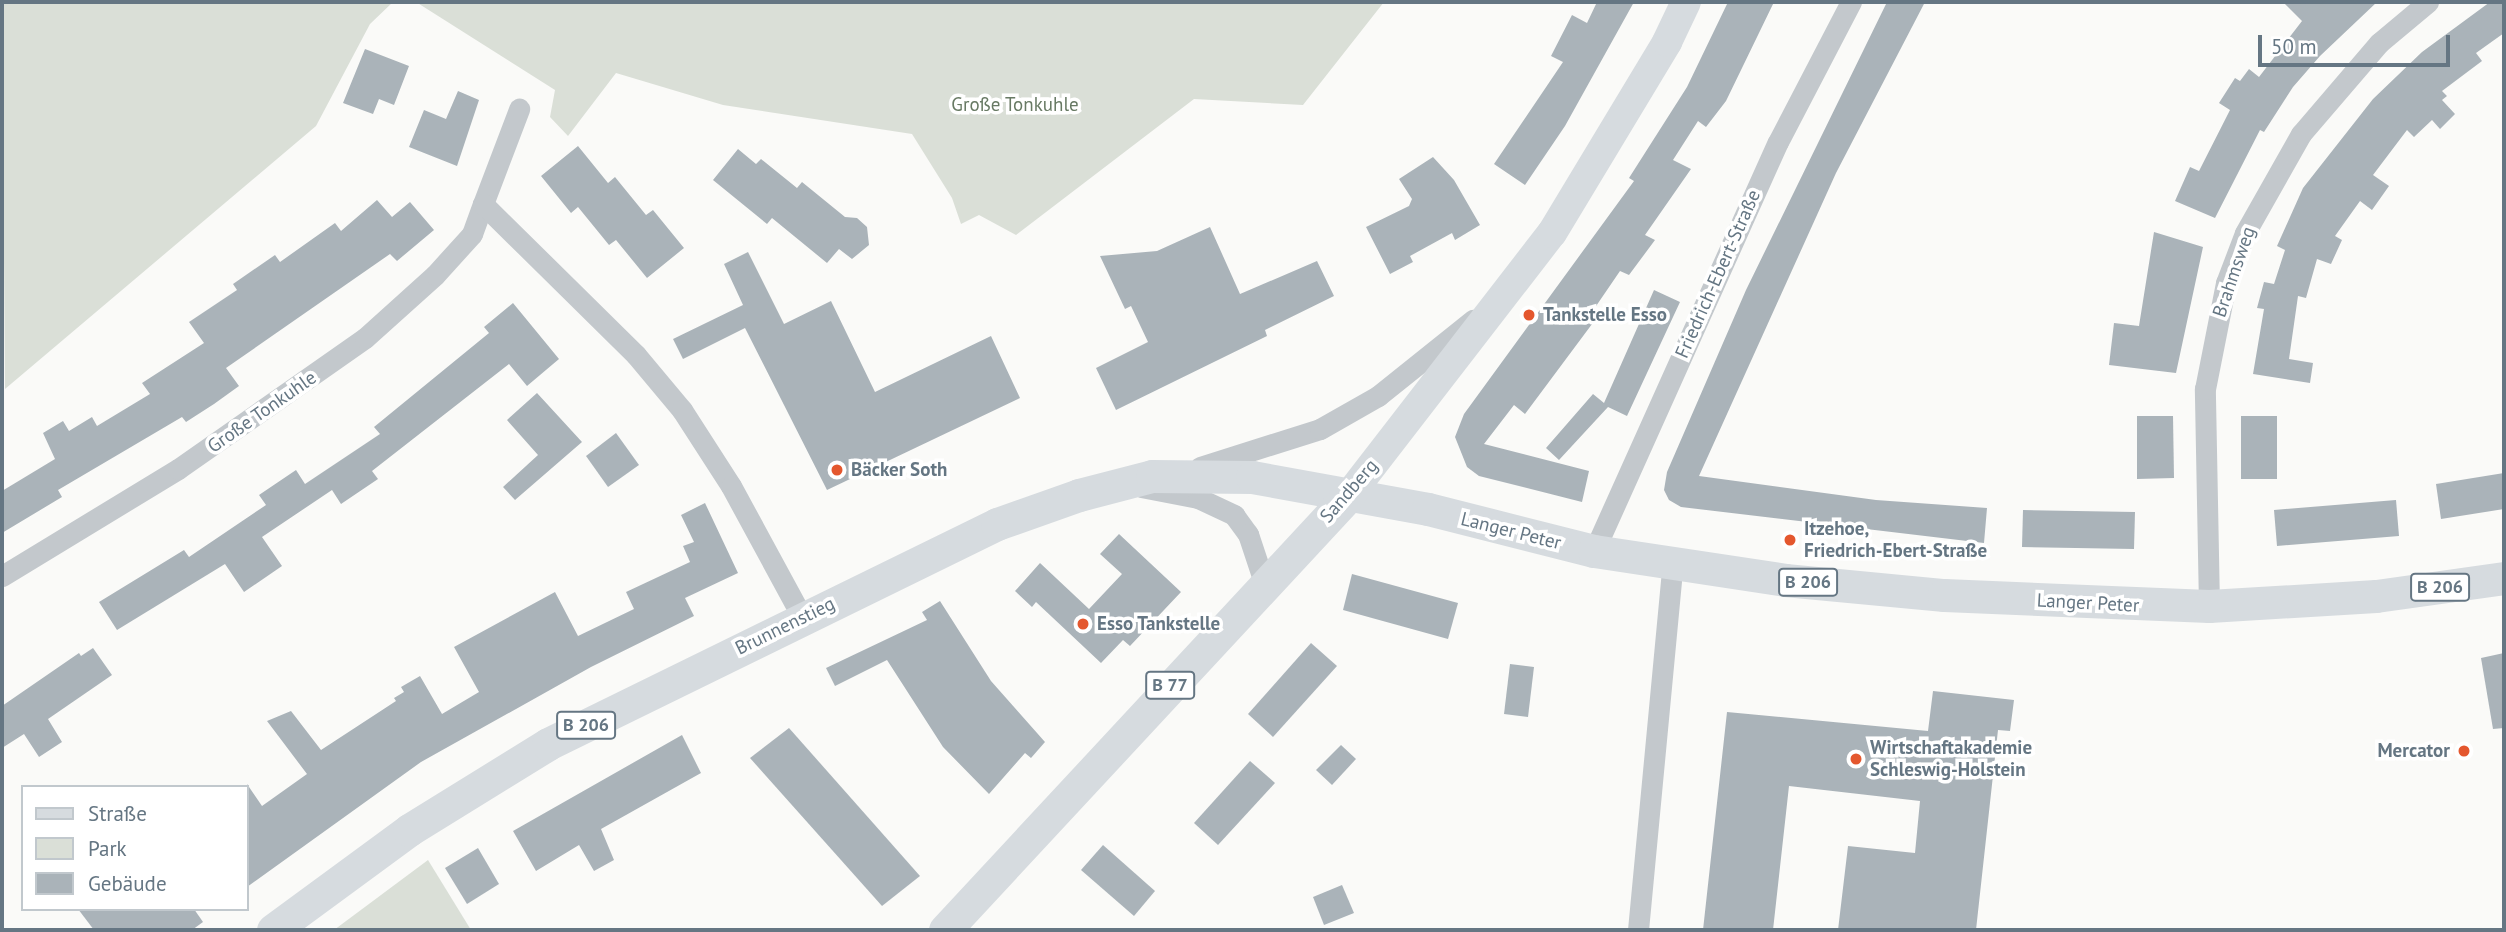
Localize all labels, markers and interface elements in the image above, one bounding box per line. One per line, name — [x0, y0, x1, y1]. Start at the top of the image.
scale bar — [2261, 21, 2454, 65]
text: 50 m — [2271, 33, 2317, 60]
park label: Große Tonkuhle — [951, 94, 1079, 116]
street label: Friedrich-Ebert-Straße — [1671, 186, 1765, 362]
street label: Brahmsweg — [2208, 224, 2260, 320]
place label: Tankstelle Esso — [1543, 304, 1667, 326]
marker: Tankstelle Esso — [1521, 307, 1537, 323]
street label: Große Tonkuhle — [203, 366, 321, 458]
street label: Sandberg — [1315, 455, 1383, 527]
place label: Bäcker Soth — [851, 459, 947, 481]
marker: Bäcker Soth — [829, 462, 845, 478]
street label: Langer Peter — [1458, 508, 1564, 554]
place label: Itzehoe, Friedrich-Ebert-Straße — [1804, 518, 1987, 562]
marker: Itzehoe, Friedrich-Ebert-Straße — [1782, 532, 1798, 548]
road number: B 206 — [1776, 568, 1840, 596]
road number: B 206 — [2408, 572, 2472, 602]
street label: Langer Peter — [2036, 589, 2140, 617]
street label: Brunnenstieg — [732, 592, 838, 660]
place label: Esso Tankstelle — [1097, 613, 1221, 635]
marker: Esso Tankstelle — [1075, 616, 1091, 632]
road number: B 77 — [1144, 670, 1196, 700]
road number: B 206 — [554, 710, 618, 740]
place label: Wirtschaftakademie Schleswig-Holstein — [1870, 737, 2032, 781]
place label: Mercator — [2377, 740, 2450, 762]
marker: Mercator — [2456, 743, 2472, 759]
marker: Wirtschaftakademie Schleswig-Holstein — [1848, 751, 1864, 767]
legend — [21, 785, 248, 911]
text: Straße — [88, 800, 147, 827]
text: Park — [88, 835, 127, 862]
text: Gebäude — [88, 870, 167, 897]

